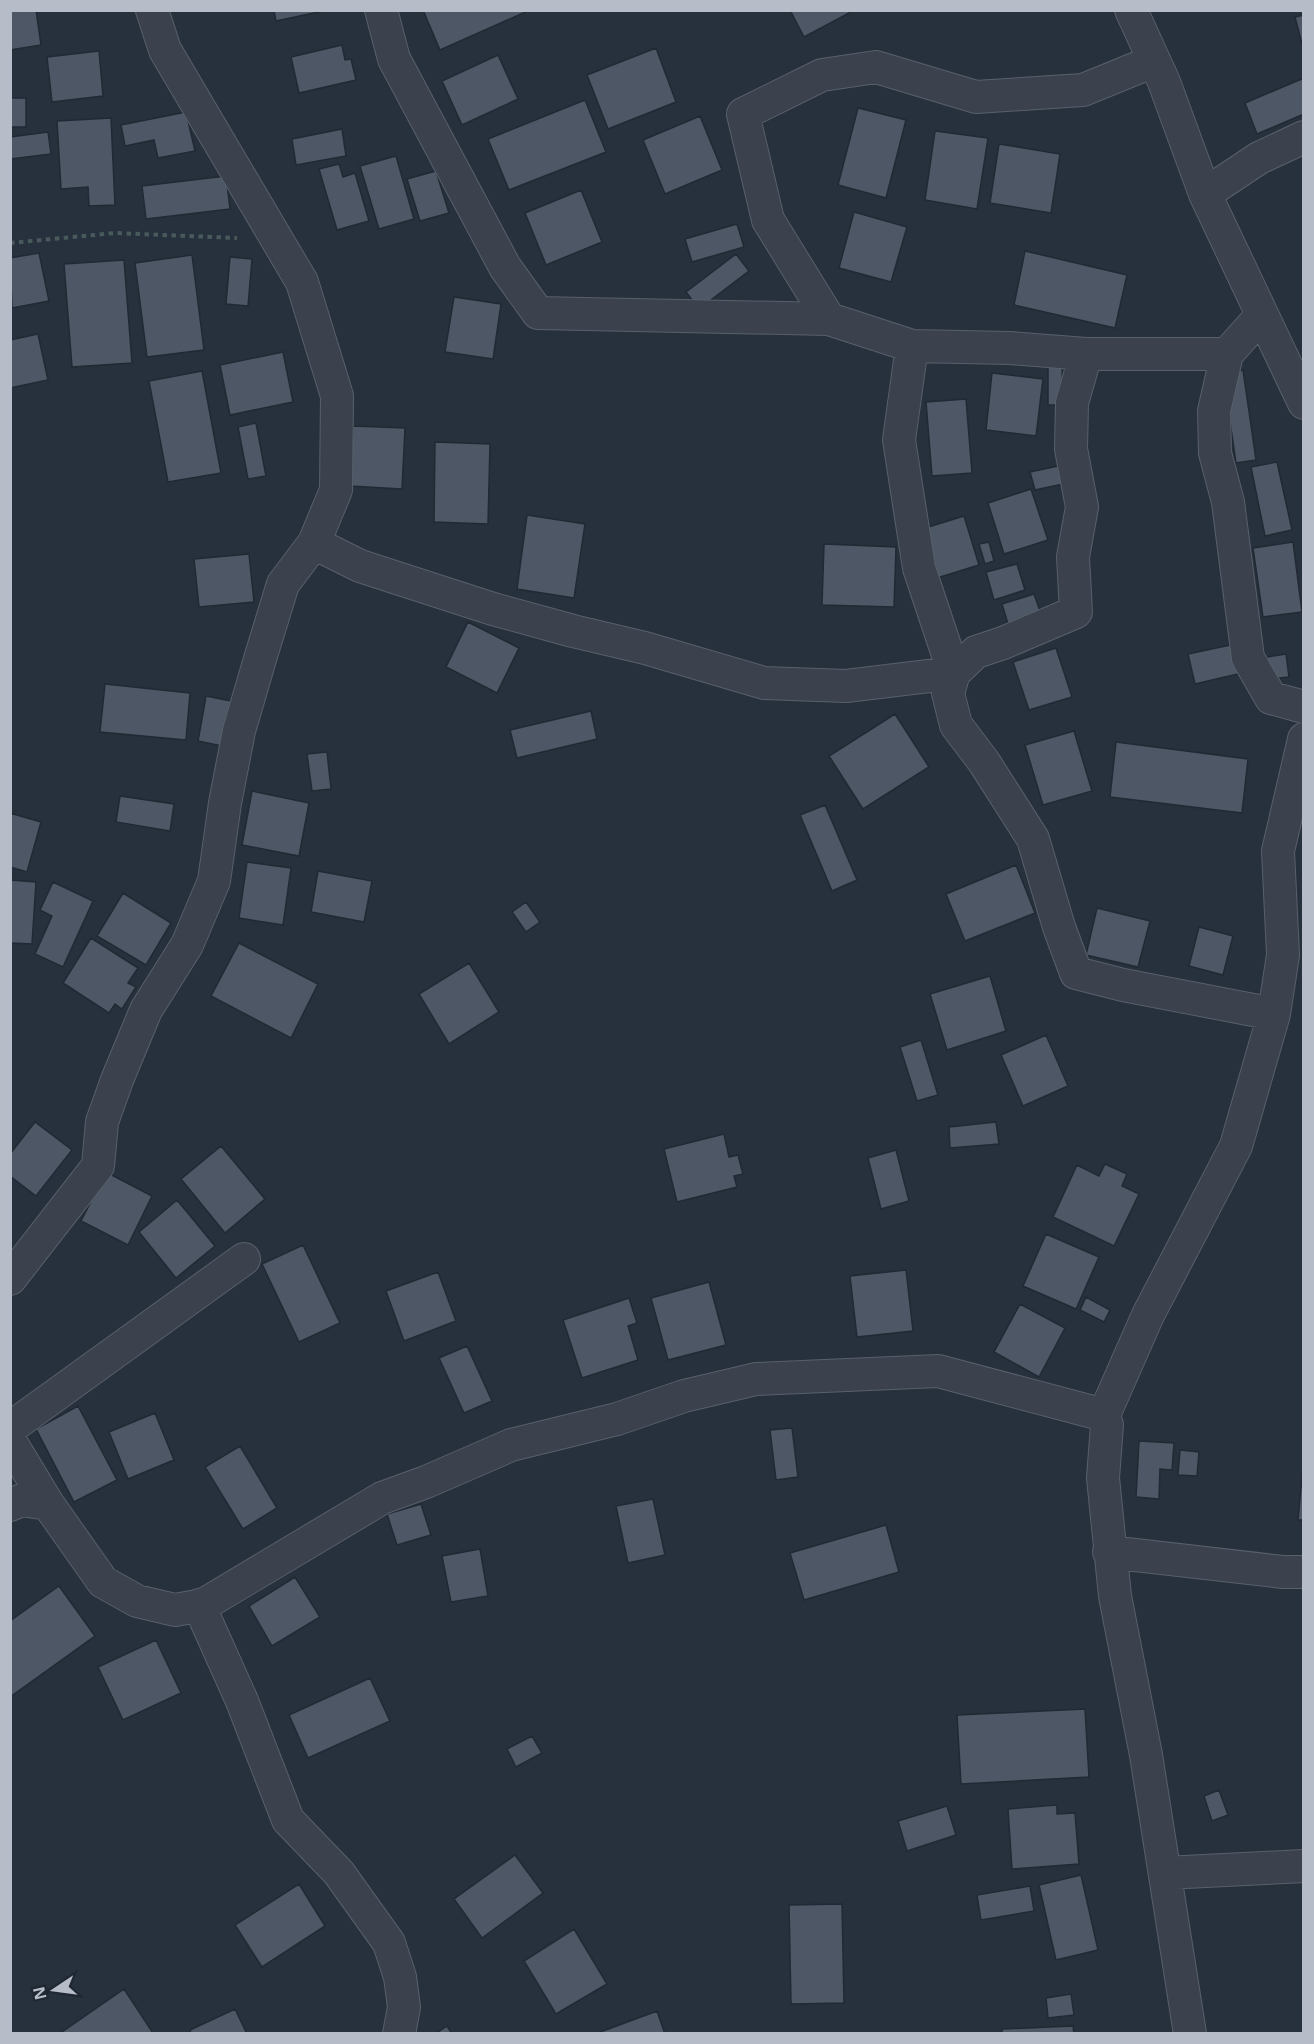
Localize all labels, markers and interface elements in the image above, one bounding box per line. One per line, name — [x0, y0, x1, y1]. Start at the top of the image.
north arrow — [24, 1960, 84, 2020]
text: N — [27, 1985, 52, 2002]

